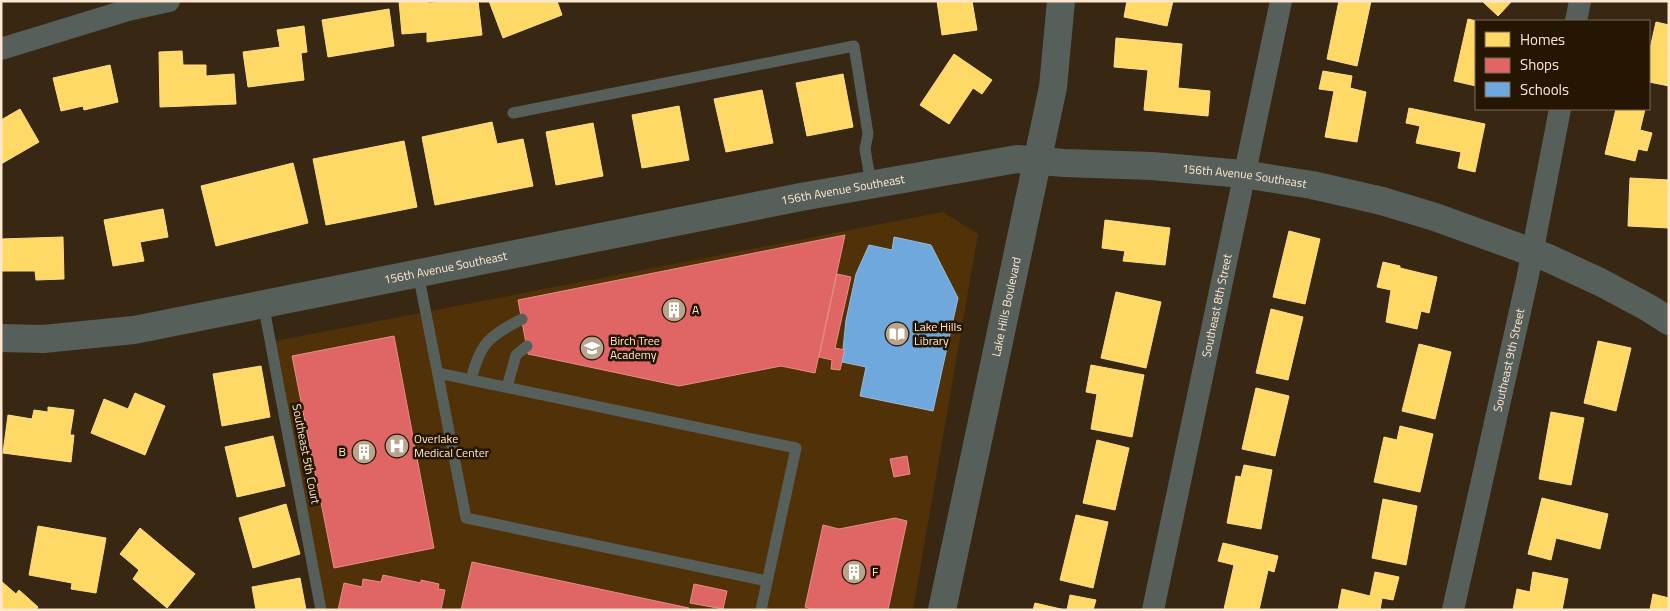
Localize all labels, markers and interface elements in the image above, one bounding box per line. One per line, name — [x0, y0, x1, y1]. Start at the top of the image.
legend — [1475, 20, 1650, 110]
text: Homes — [1520, 28, 1565, 51]
text: Shops — [1520, 53, 1559, 76]
text: Schools — [1520, 78, 1569, 101]
street label: 156th Avenue Southeast — [1181, 159, 1309, 193]
street label: 156th Avenue Southeast — [779, 169, 907, 210]
street label: 156th Avenue Southeast — [382, 246, 509, 289]
street label: Southeast 8th Street — [1196, 251, 1237, 359]
street label: Lake Hills Boulevard — [986, 255, 1026, 358]
building icon: A — [661, 297, 687, 323]
place label: A — [692, 300, 699, 319]
street label: Southeast 9th Street — [1488, 306, 1530, 414]
place label: Lake Hills Library — [914, 317, 962, 350]
library icon: Lake Hills Library — [884, 321, 910, 347]
place label: Birch Tree Academy — [610, 331, 660, 364]
school or university icon: Birch Tree Academy — [579, 335, 605, 361]
street label: Southeast 5th Court — [287, 402, 326, 506]
place label: Overlake Medical Center — [414, 429, 489, 462]
hospital icon: Overlake Medical Center — [384, 433, 410, 459]
building icon: B — [351, 439, 377, 465]
place label: B — [339, 442, 346, 461]
building icon: F — [841, 559, 867, 585]
place label: F — [872, 562, 878, 581]

